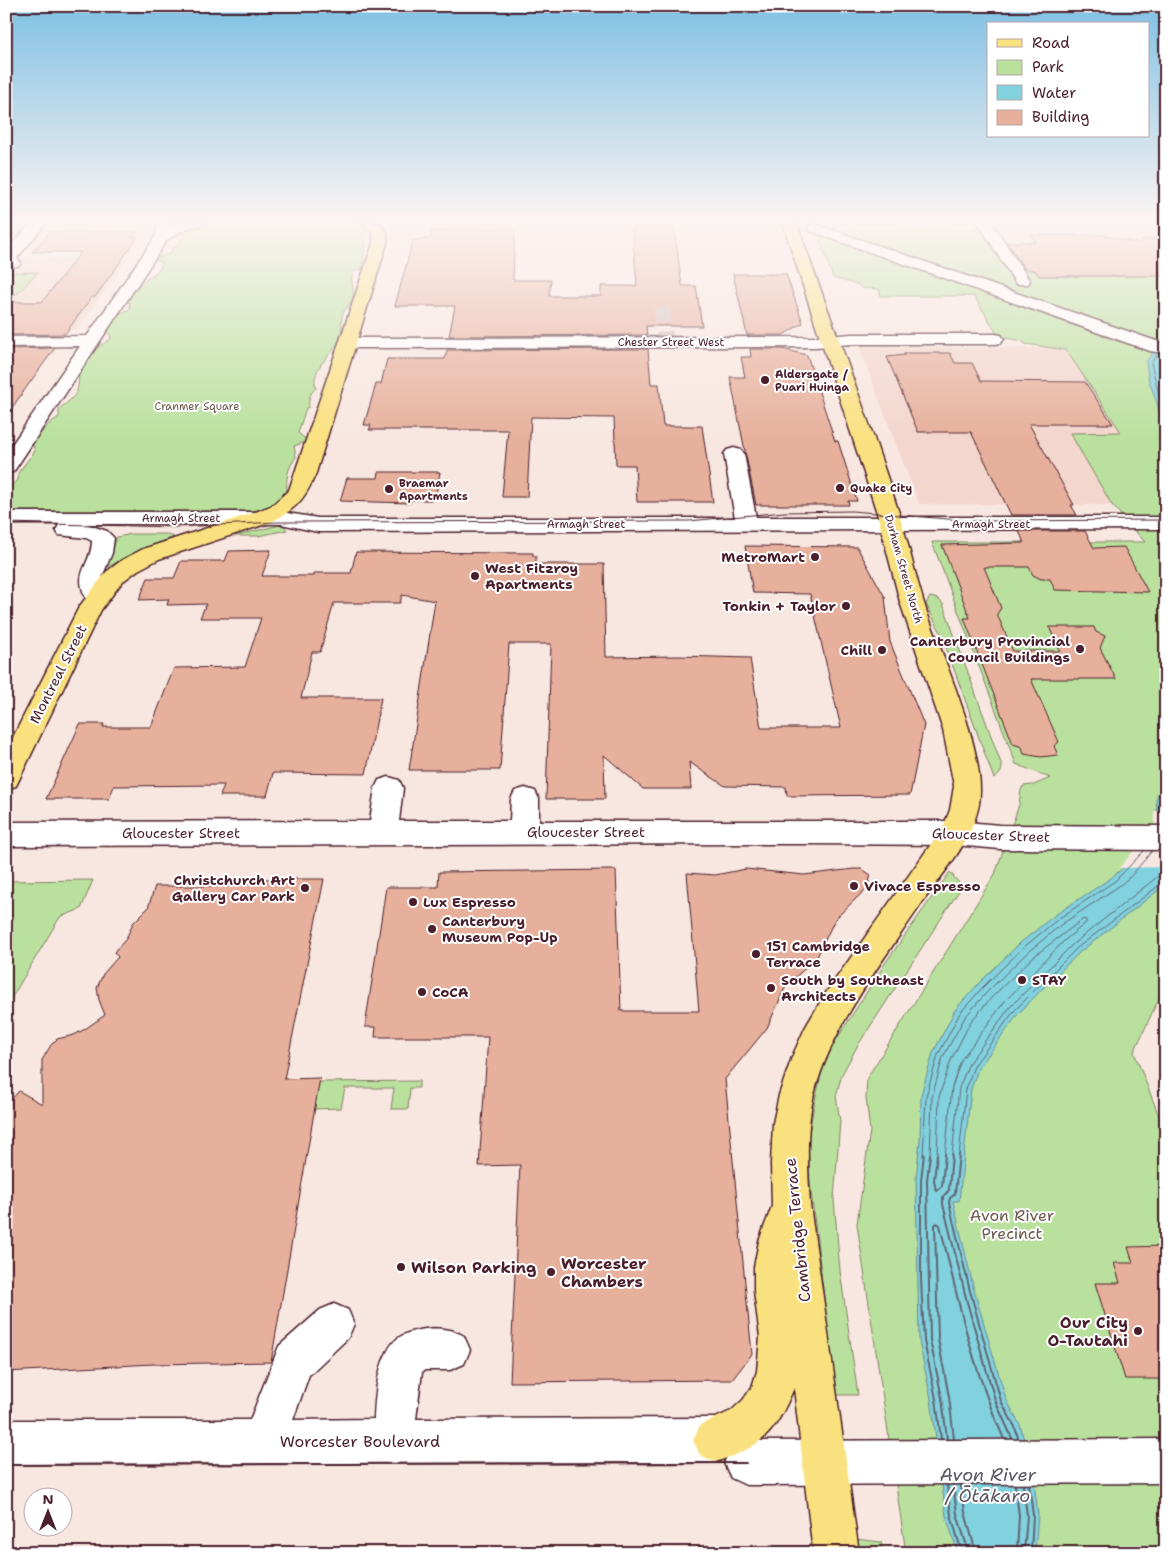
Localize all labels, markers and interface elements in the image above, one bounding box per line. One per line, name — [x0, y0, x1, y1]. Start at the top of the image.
legend — [987, 22, 1150, 138]
text: Road — [1032, 33, 1070, 53]
text: Park — [1032, 57, 1064, 77]
text: Water — [1032, 83, 1076, 103]
text: Building — [1032, 107, 1089, 127]
street label: Chester Street West — [618, 335, 724, 350]
place label: Aldersgate / Puari Huinga — [775, 367, 849, 395]
marker: Aldersgate / Puari Huinga — [759, 374, 771, 386]
park label: Cranmer Square — [155, 399, 239, 414]
place label: Braemar Apartments — [399, 476, 468, 504]
place label: Quake City — [850, 481, 912, 496]
marker: Quake City — [834, 482, 846, 494]
marker: Braemar Apartments — [383, 483, 395, 495]
street label: Armagh Street — [142, 511, 220, 526]
street label: Durham Street North — [881, 513, 926, 625]
street label: Armagh Street — [547, 517, 625, 532]
street label: Armagh Street — [952, 517, 1030, 532]
place label: MetroMart — [721, 548, 805, 566]
marker: MetroMart — [809, 551, 821, 563]
place label: West Fitzroy Apartments — [485, 559, 578, 593]
marker: West Fitzroy Apartments — [469, 570, 481, 582]
place label: Tonkin + Taylor — [723, 597, 836, 615]
marker: Tonkin + Taylor — [840, 600, 852, 612]
street label: Montreal Street — [25, 622, 91, 726]
place label: Canterbury Provincial Council Buildings — [910, 632, 1070, 666]
place label: Chill — [840, 641, 872, 659]
marker: Canterbury Provincial Council Buildings — [1074, 643, 1086, 655]
marker: Chill — [876, 644, 888, 656]
street label: Gloucester Street — [527, 823, 645, 841]
street label: Gloucester Street — [122, 824, 240, 842]
street label: Gloucester Street — [932, 824, 1050, 846]
place label: Christchurch Art Gallery Car Park — [172, 871, 295, 905]
place label: Vivace Espresso — [864, 877, 981, 895]
marker: Vivace Espresso — [848, 880, 860, 892]
marker: Christchurch Art Gallery Car Park — [299, 882, 311, 894]
place label: Lux Espresso — [423, 893, 516, 911]
marker: Lux Espresso — [407, 896, 419, 908]
place label: Canterbury Museum Pop-Up — [442, 912, 558, 946]
marker: Canterbury Museum Pop-Up — [426, 923, 438, 935]
place label: 151 Cambridge Terrace — [766, 937, 870, 971]
marker: 151 Cambridge Terrace — [750, 948, 762, 960]
place label: South by Southeast Architects — [781, 971, 924, 1005]
place label: STAY — [1032, 971, 1067, 989]
marker: STAY — [1016, 974, 1028, 986]
marker: South by Southeast Architects — [765, 982, 777, 994]
place label: CoCA — [432, 983, 469, 1001]
marker: CoCA — [416, 986, 428, 998]
street label: Cambridge Terrace — [779, 1157, 816, 1303]
park label: Avon River Precinct — [970, 1205, 1054, 1244]
place label: Worcester Chambers — [561, 1253, 647, 1292]
place label: Wilson Parking — [411, 1257, 536, 1278]
marker: Wilson Parking — [395, 1261, 407, 1273]
marker: Worcester Chambers — [545, 1266, 557, 1278]
place label: Our City O-Tautahi — [1047, 1312, 1128, 1351]
marker: Our City O-Tautahi — [1132, 1325, 1144, 1337]
street label: Worcester Boulevard — [280, 1431, 440, 1452]
water label: Avon River / Ōtākaro — [940, 1463, 1037, 1508]
north arrow — [22, 1486, 72, 1536]
text: N — [42, 1490, 54, 1508]

